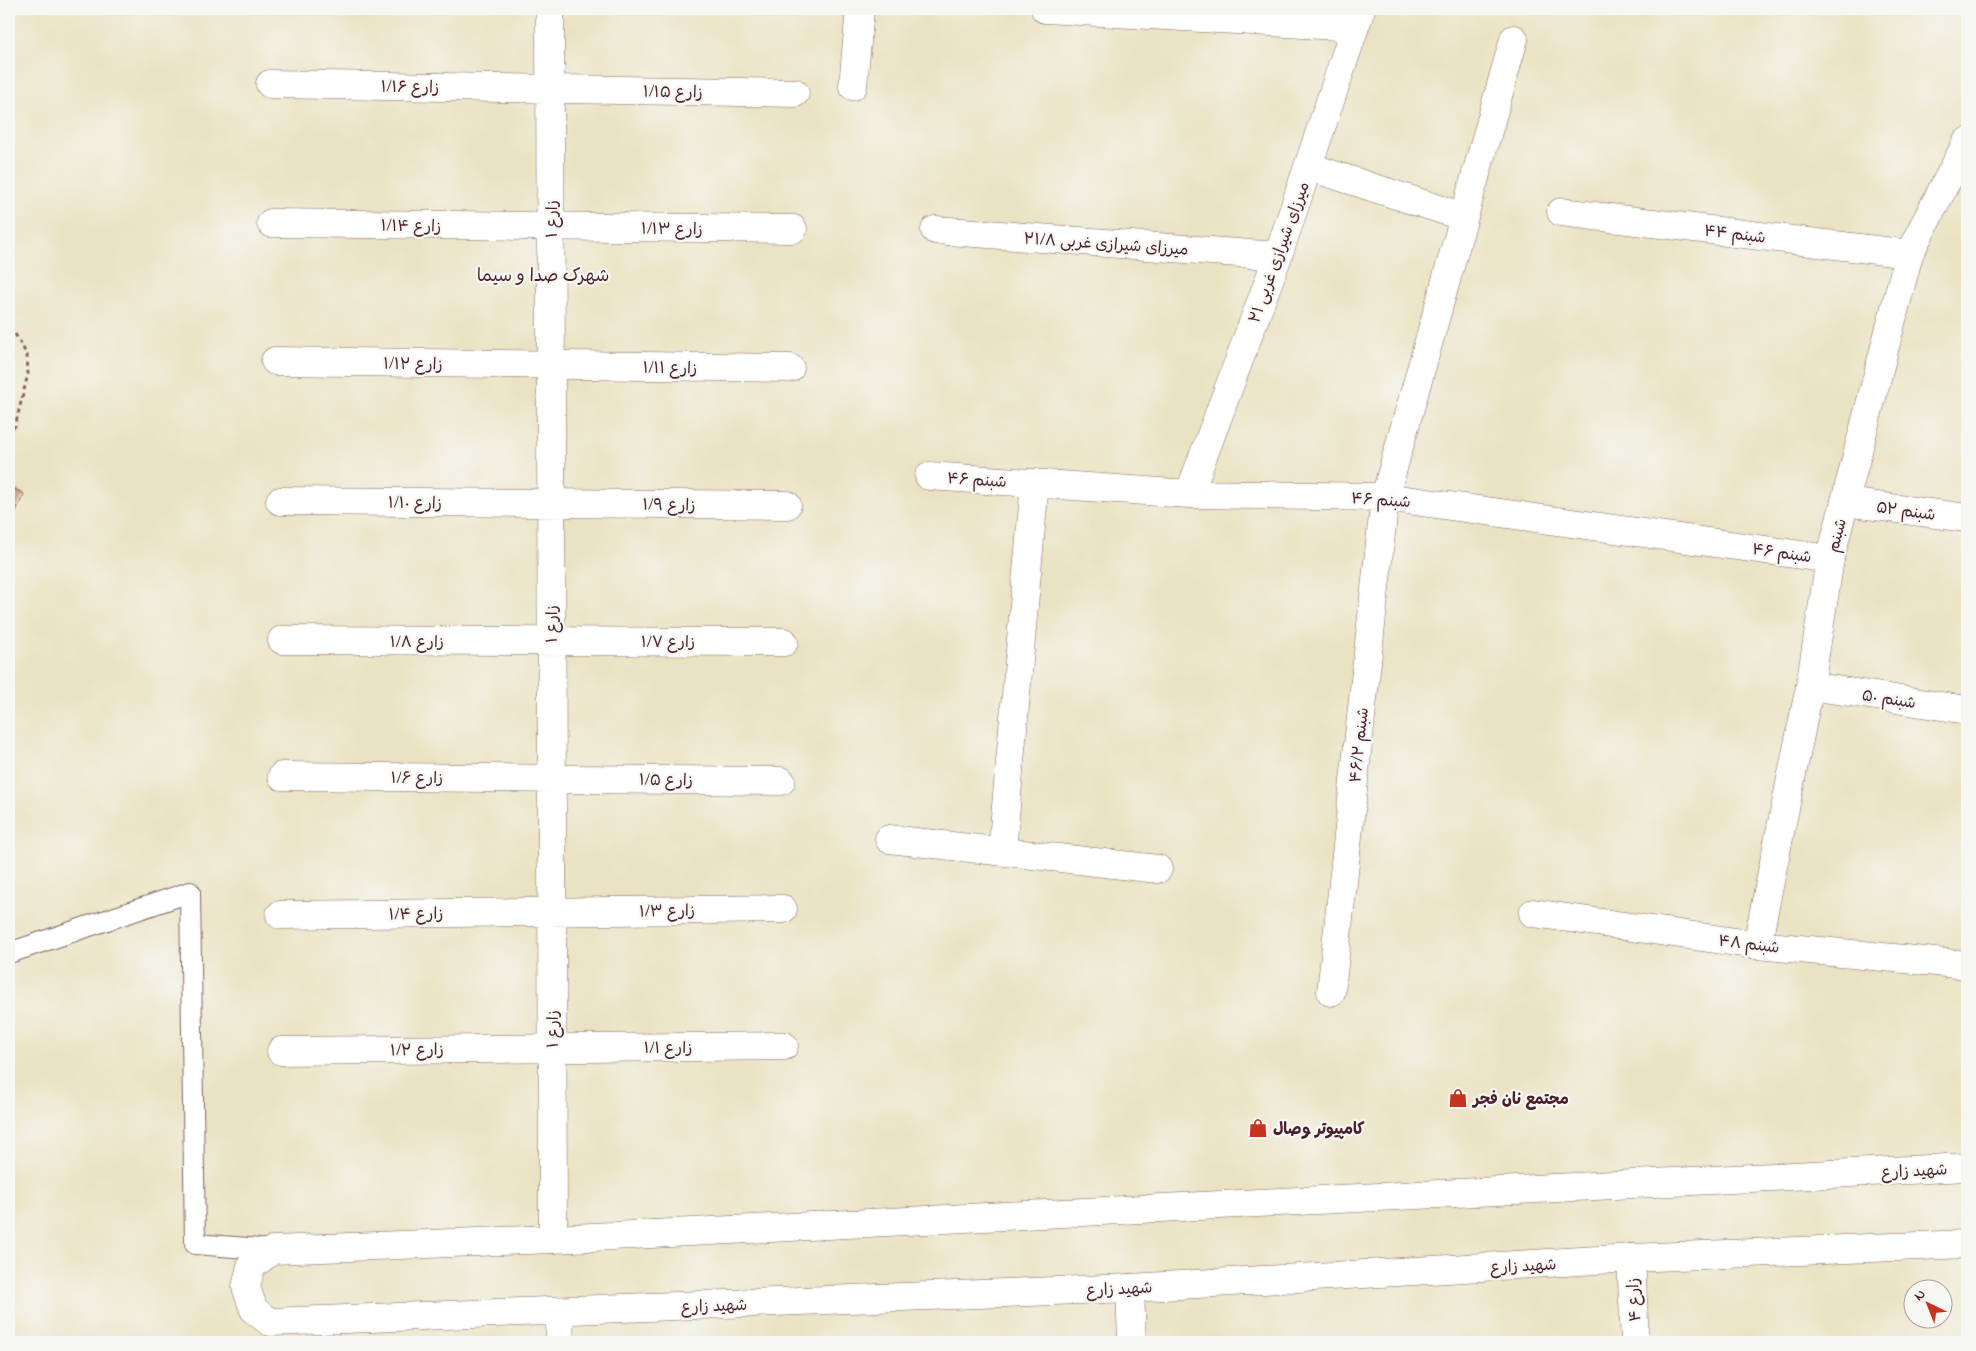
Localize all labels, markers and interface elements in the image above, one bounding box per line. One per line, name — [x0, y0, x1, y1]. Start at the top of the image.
street label: ۱/۱۶ زارع — [381, 75, 439, 101]
street label: ۱/۱۵ زارع — [643, 80, 703, 106]
street label: ۲۱ میرزای شیرازی غربی — [1243, 179, 1317, 327]
street label: ۱ زارع — [541, 200, 565, 238]
street label: ۱/۱۴ زارع — [381, 214, 441, 240]
street label: ۱/۱۳ زارع — [641, 217, 703, 243]
street label: شبنم ۴۴ — [1702, 219, 1767, 251]
street label: ۲۱/۸ میرزای شیرازی غربی — [1023, 227, 1189, 263]
district label: شهرک صدا و سیما — [477, 264, 609, 290]
street label: ۱/۱۲ زارع — [383, 352, 443, 378]
street label: ۱/۱۱ زارع — [643, 357, 697, 381]
street label: ۴۶ شبنم — [946, 467, 1008, 495]
street label: ۴۶ شبنم — [1350, 487, 1412, 515]
street label: ۱/۱۰ زارع — [388, 492, 442, 516]
street label: ۱/۹ زارع — [642, 494, 696, 518]
street label: ۵۲ شبنم — [1875, 496, 1937, 528]
street label: شبنم — [1822, 516, 1854, 555]
street label: ۴۶ شبنم — [1750, 538, 1813, 570]
street label: ۱ زارع — [541, 605, 565, 643]
street label: ۱/۸ زارع — [390, 631, 444, 655]
street label: ۱/۷ زارع — [641, 631, 695, 655]
street label: ۵۰ شبنم — [1860, 684, 1917, 716]
street label: ۴۶/۲ شبنم — [1344, 706, 1376, 784]
street label: ۱/۶ زارع — [391, 767, 443, 791]
street label: ۱/۵ زارع — [639, 769, 693, 793]
street label: ۱/۳ زارع — [639, 900, 695, 924]
street label: ۱/۴ زارع — [388, 903, 444, 927]
street label: ۴۸ شبنم — [1717, 929, 1781, 961]
street label: ۱ زارع — [542, 1010, 566, 1048]
street label: ۱/۱ زارع — [644, 1037, 692, 1061]
street label: ۱/۲ زارع — [390, 1039, 444, 1063]
shop icon: مجتمع نان فجر — [1447, 1087, 1469, 1109]
place label: مجتمع نان فجر — [1471, 1088, 1569, 1112]
shop icon: کامپیوتر وصال — [1247, 1117, 1269, 1139]
place label: کامپیوتر وصال — [1273, 1118, 1365, 1142]
street label: شهید زارع — [1880, 1158, 1948, 1186]
street label: شهید زارع — [1489, 1253, 1557, 1281]
street label: شهید زارع — [1085, 1276, 1153, 1304]
street label: ۴ زارع — [1622, 1277, 1648, 1322]
north arrow — [1904, 1278, 1954, 1328]
text: N — [1910, 1285, 1931, 1306]
street label: شهید زارع — [680, 1294, 748, 1320]

